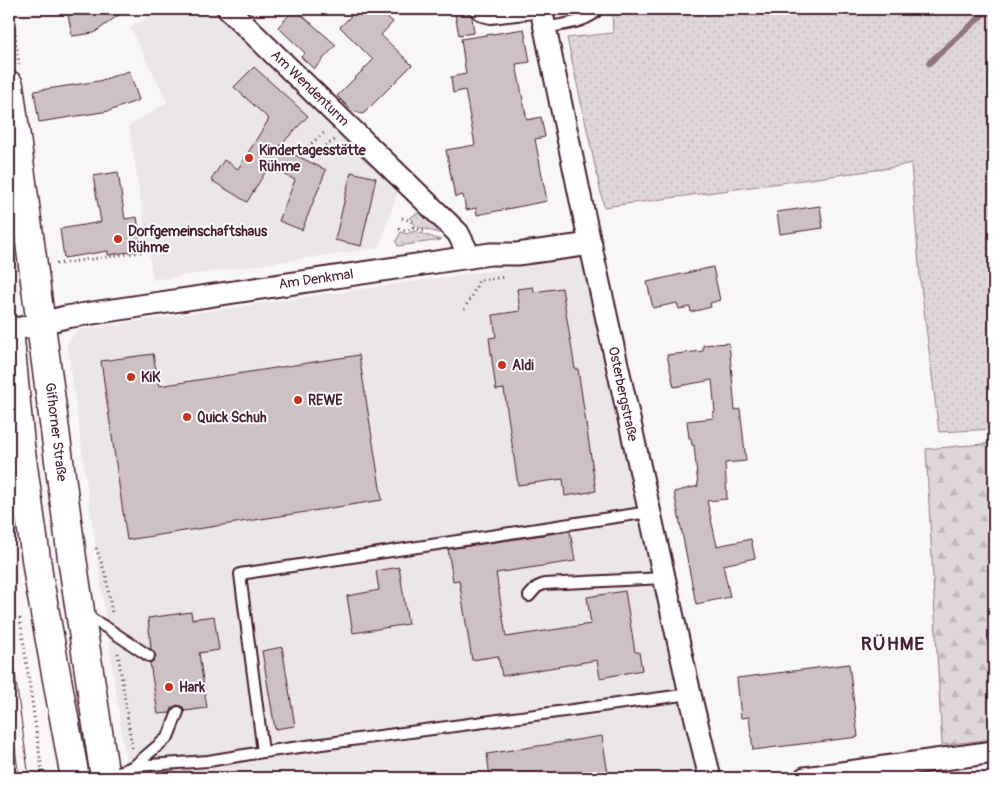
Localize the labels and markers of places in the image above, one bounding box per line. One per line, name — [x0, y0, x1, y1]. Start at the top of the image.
place label: Kindertagesstätte Rühme — [259, 142, 367, 175]
marker: Kindertagesstätte Rühme — [243, 152, 255, 164]
place label: Dorfgemeinschaftshaus Rühme — [128, 223, 268, 256]
marker: Dorfgemeinschaftshaus Rühme — [112, 233, 124, 245]
place label: Aldi — [512, 357, 534, 374]
marker: Aldi — [496, 359, 508, 371]
place label: KiK — [141, 369, 161, 386]
marker: KiK — [125, 371, 137, 383]
place label: REWE — [308, 392, 343, 409]
marker: REWE — [292, 394, 304, 406]
place label: Quick Schuh — [197, 409, 267, 426]
marker: Quick Schuh — [181, 411, 193, 423]
place label: Hark — [179, 679, 205, 696]
marker: Hark — [163, 681, 175, 693]

